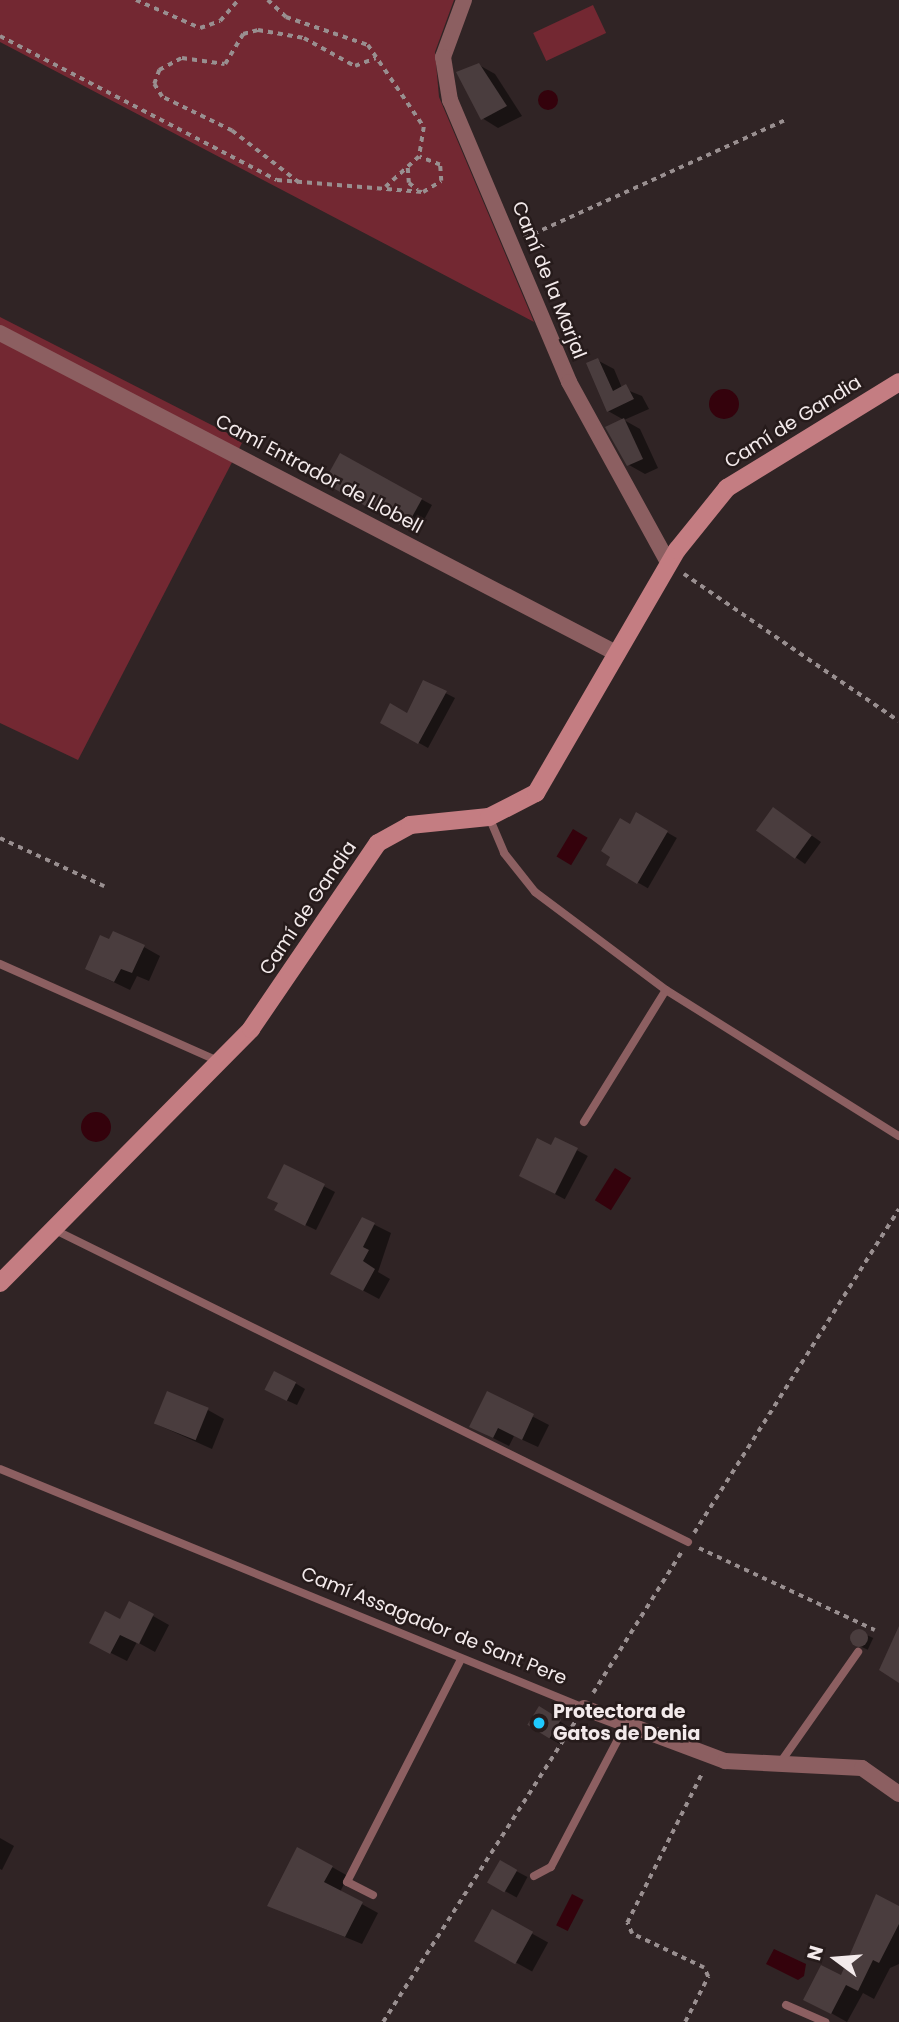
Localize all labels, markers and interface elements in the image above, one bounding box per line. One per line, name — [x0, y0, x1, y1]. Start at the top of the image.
street label: Camí de la Marjal — [507, 198, 591, 362]
street label: Camí de Gandia — [721, 371, 865, 473]
street label: Camí Entrador de Llobell — [211, 410, 427, 538]
street label: Camí de Gandia — [255, 837, 361, 979]
street label: Camí Assagador de Sant Pere — [298, 1562, 570, 1690]
place label: Protectora de Gatos de Denia — [553, 1701, 700, 1745]
marker: Protectora de Gatos de Denia — [531, 1715, 547, 1731]
north arrow — [801, 1924, 871, 1994]
text: N — [800, 1942, 830, 1964]

